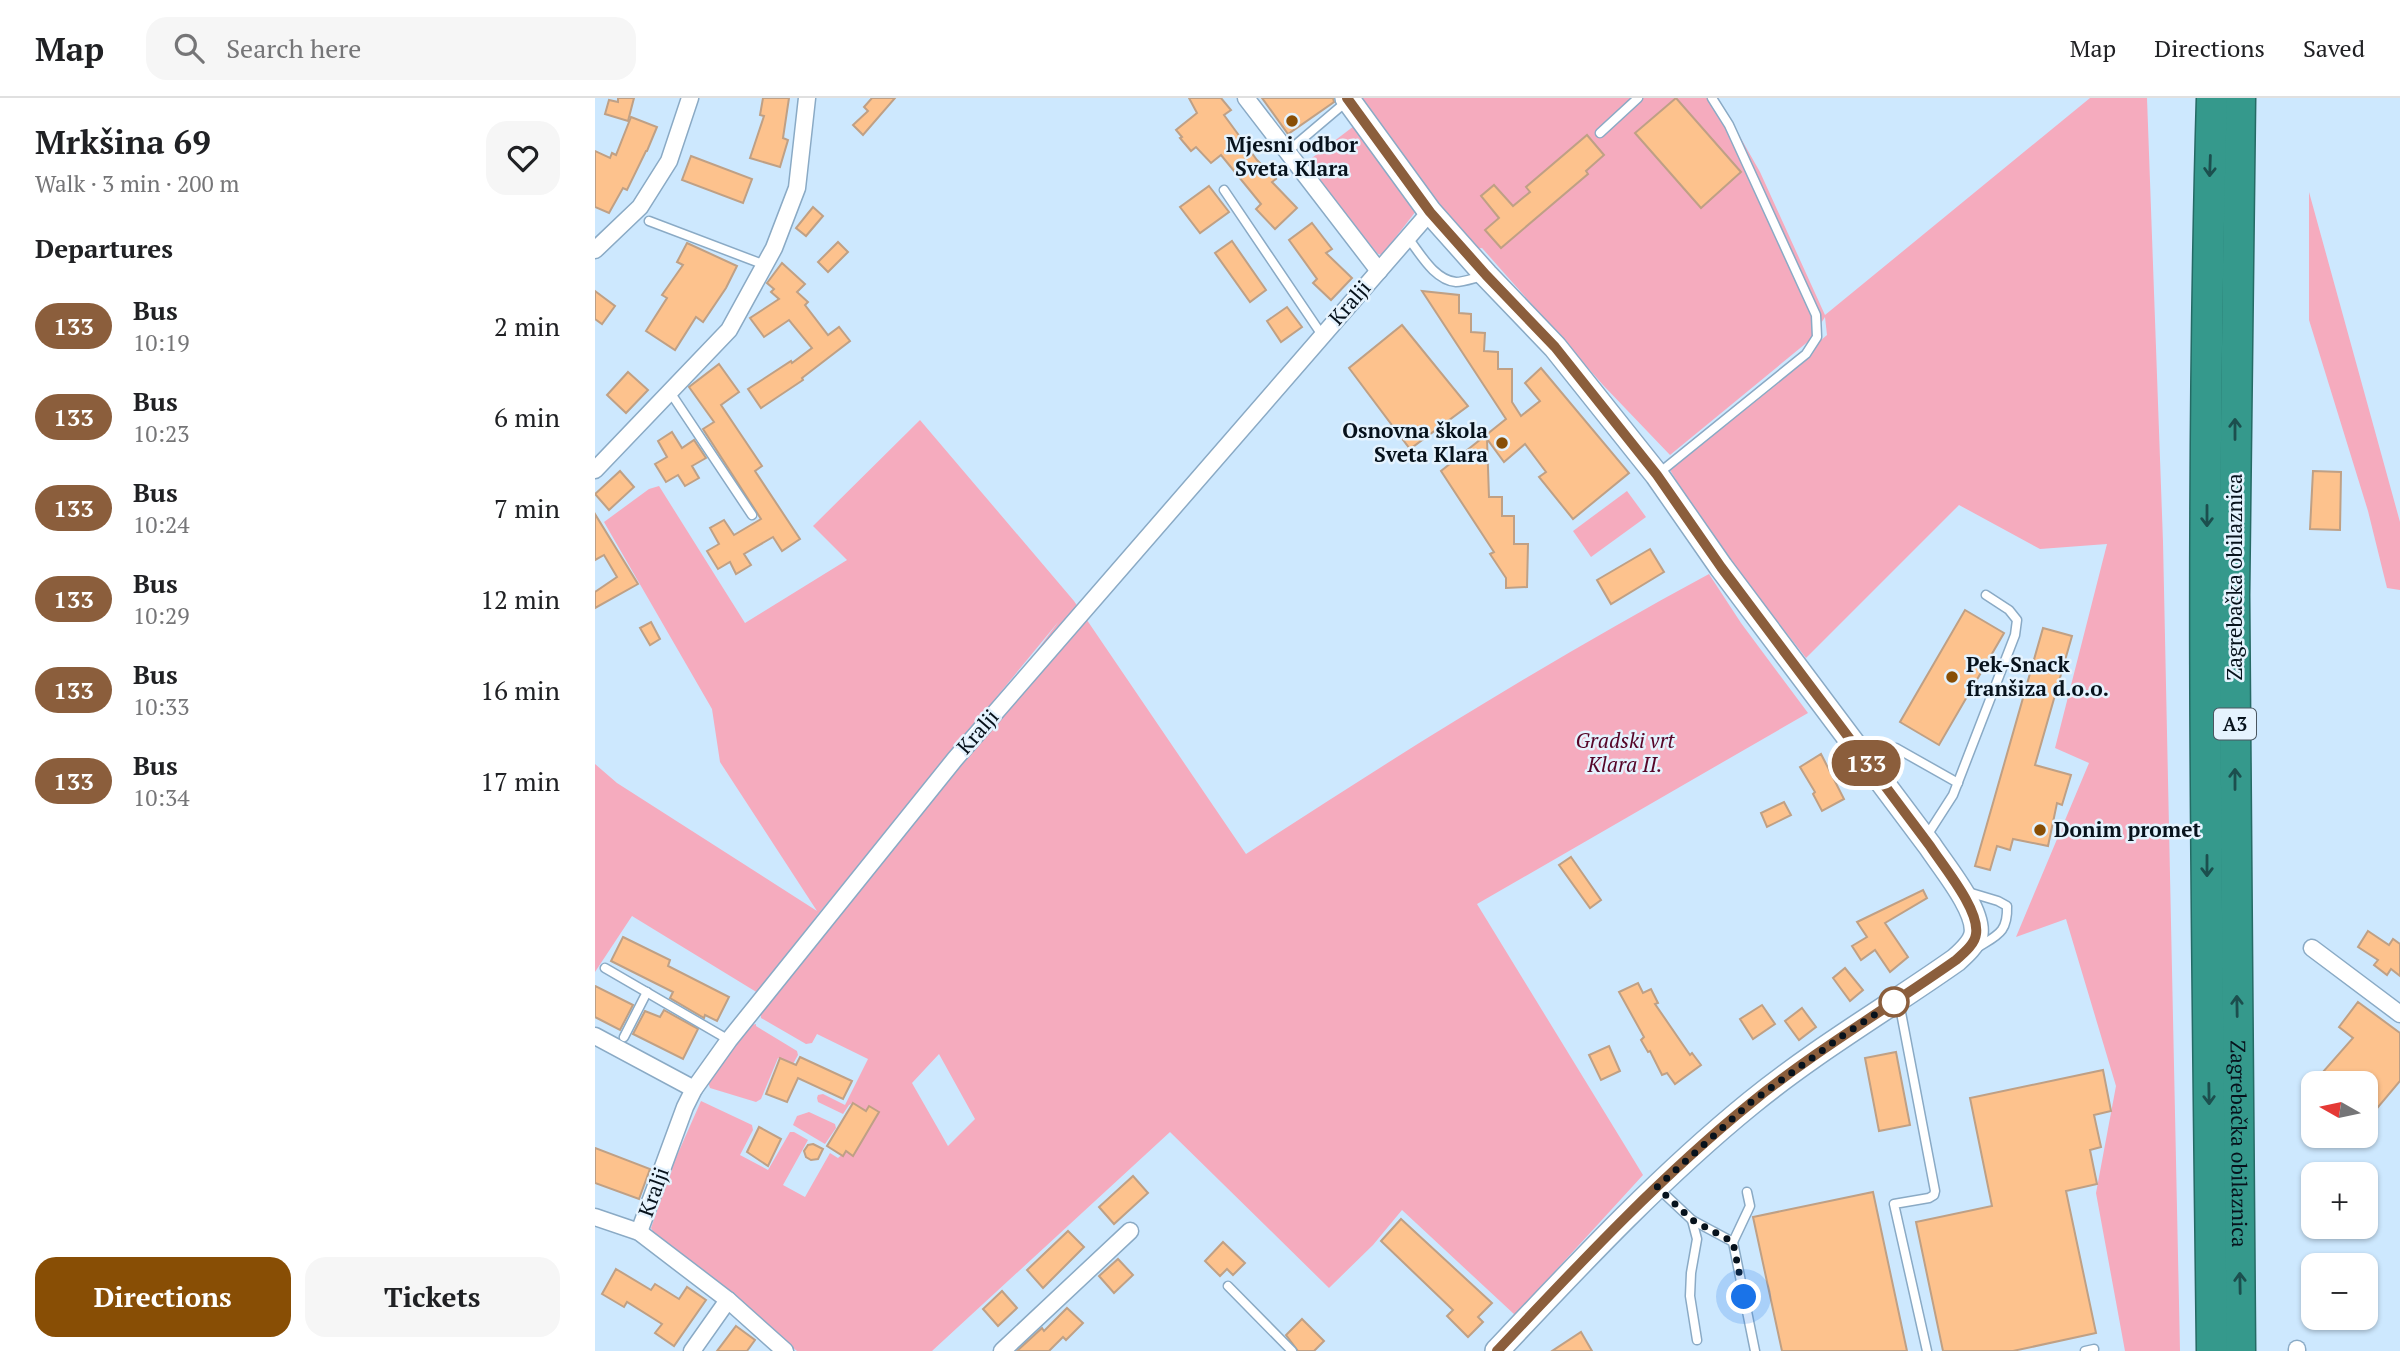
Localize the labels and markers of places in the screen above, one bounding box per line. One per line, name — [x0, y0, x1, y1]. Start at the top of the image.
marker: Mjesni odbor Sveta Klara — [1284, 113, 1300, 129]
place label: Mjesni odbor Sveta Klara — [1226, 130, 1358, 182]
place label: Osnovna škola Sveta Klara — [1342, 416, 1488, 468]
marker: Osnovna škola Sveta Klara — [1494, 435, 1510, 451]
place label: Pek-Snack franšiza d.o.o. — [1966, 650, 2109, 702]
marker: Pek-Snack franšiza d.o.o. — [1944, 669, 1960, 685]
place label: Donim promet — [2054, 815, 2201, 843]
marker: Donim promet — [2032, 822, 2048, 838]
unlabelled marker — [1879, 987, 1909, 1017]

